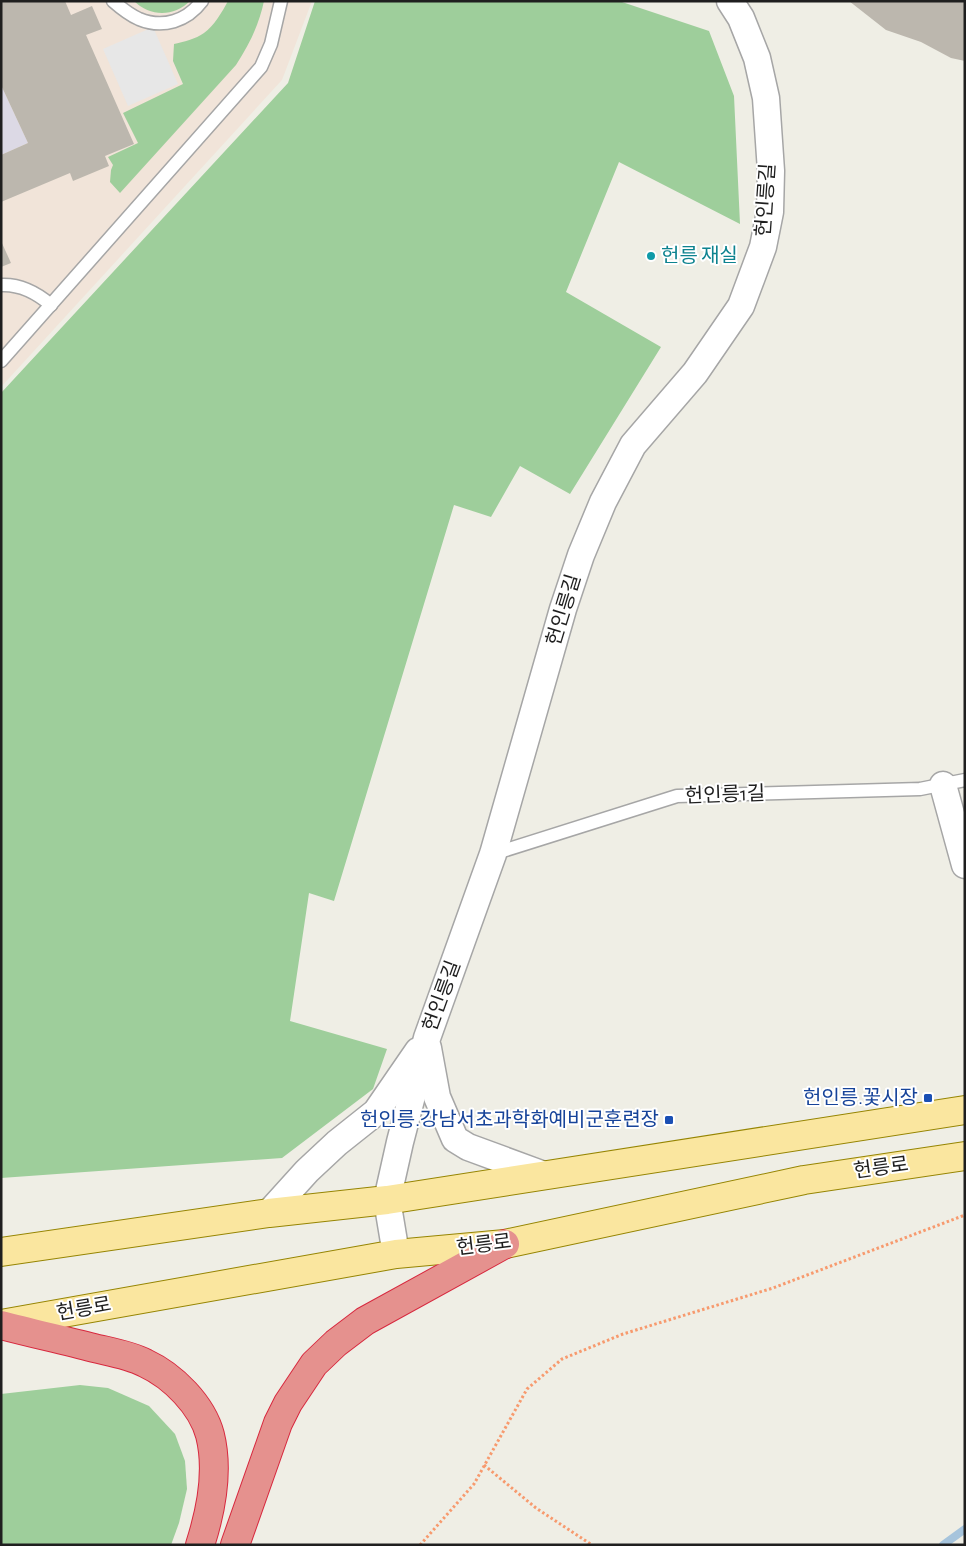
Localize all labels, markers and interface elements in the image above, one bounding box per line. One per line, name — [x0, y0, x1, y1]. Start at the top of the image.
street label: 헌인릉길 — [752, 163, 779, 237]
place label: 헌릉 재실 — [661, 245, 738, 266]
marker: 헌릉 재실 — [645, 250, 657, 262]
street label: 헌인릉길 — [543, 572, 584, 648]
street label: 헌인릉1길 — [684, 783, 766, 806]
street label: 헌인릉길 — [419, 958, 464, 1034]
place label: 헌인릉.꽃시장 — [803, 1087, 918, 1108]
marker: 헌인릉.꽃시장 — [922, 1092, 934, 1104]
place label: 헌인릉.강남서초과학화예비군훈련장 — [360, 1109, 659, 1130]
marker: 헌인릉.강남서초과학화예비군훈련장 — [663, 1114, 675, 1126]
street label: 헌릉로 — [852, 1153, 910, 1182]
street label: 헌릉로 — [455, 1231, 513, 1258]
street label: 헌릉로 — [55, 1293, 113, 1324]

